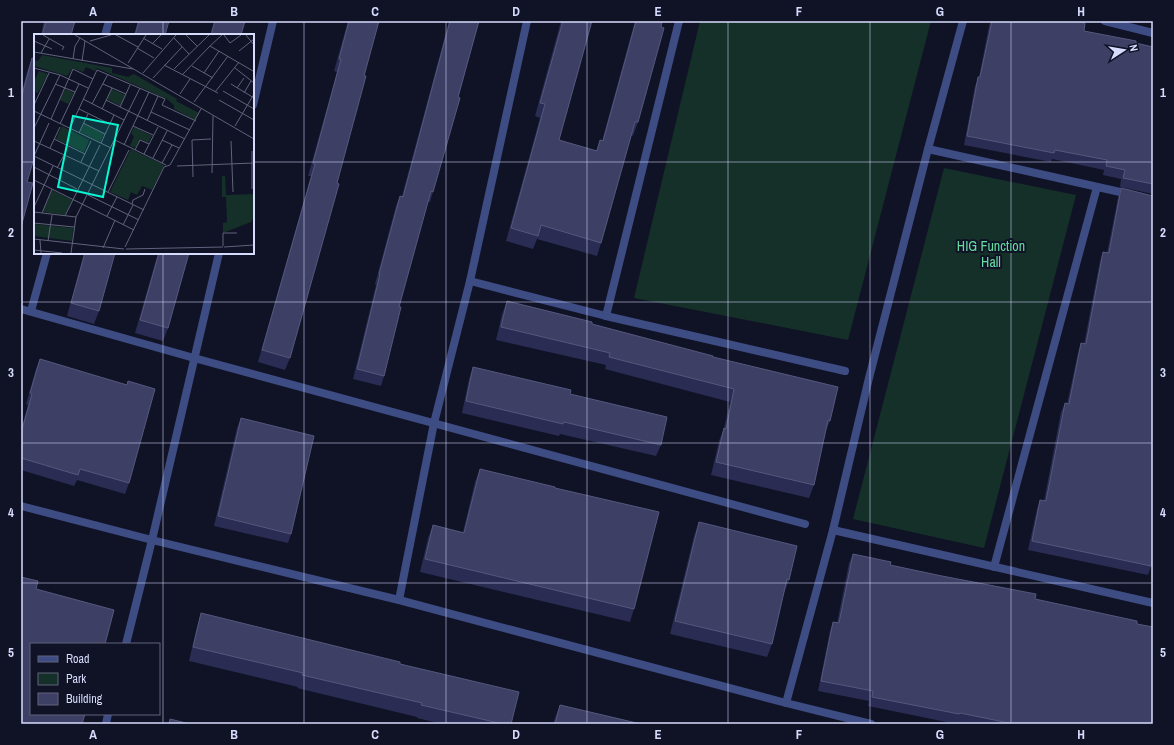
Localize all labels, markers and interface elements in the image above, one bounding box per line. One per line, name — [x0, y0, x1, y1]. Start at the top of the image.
text: A — [89, 3, 97, 20]
text: B — [230, 3, 238, 20]
text: C — [371, 3, 379, 20]
text: D — [512, 3, 520, 20]
text: E — [654, 3, 662, 20]
text: F — [796, 3, 803, 20]
text: G — [936, 3, 944, 20]
text: H — [1077, 3, 1085, 20]
north arrow — [1104, 30, 1144, 70]
inset map — [34, 34, 254, 254]
text: N — [1126, 43, 1141, 53]
text: 1 — [8, 84, 14, 101]
text: 1 — [1160, 84, 1166, 101]
text: 2 — [8, 224, 14, 241]
text: 2 — [1160, 224, 1166, 241]
park label: HIG Function Hall — [957, 237, 1025, 271]
text: 3 — [8, 364, 14, 381]
text: 3 — [1160, 364, 1166, 381]
text: 4 — [8, 504, 14, 521]
text: 4 — [1160, 504, 1166, 521]
legend — [30, 643, 160, 715]
text: 5 — [8, 644, 14, 661]
text: 5 — [1160, 644, 1166, 661]
text: Road — [66, 651, 90, 667]
text: Park — [66, 671, 86, 687]
text: Building — [66, 691, 103, 707]
text: A — [89, 726, 97, 743]
text: B — [230, 726, 238, 743]
text: C — [371, 726, 379, 743]
text: D — [512, 726, 520, 743]
text: E — [654, 726, 662, 743]
text: F — [796, 726, 803, 743]
text: G — [936, 726, 944, 743]
text: H — [1077, 726, 1085, 743]

